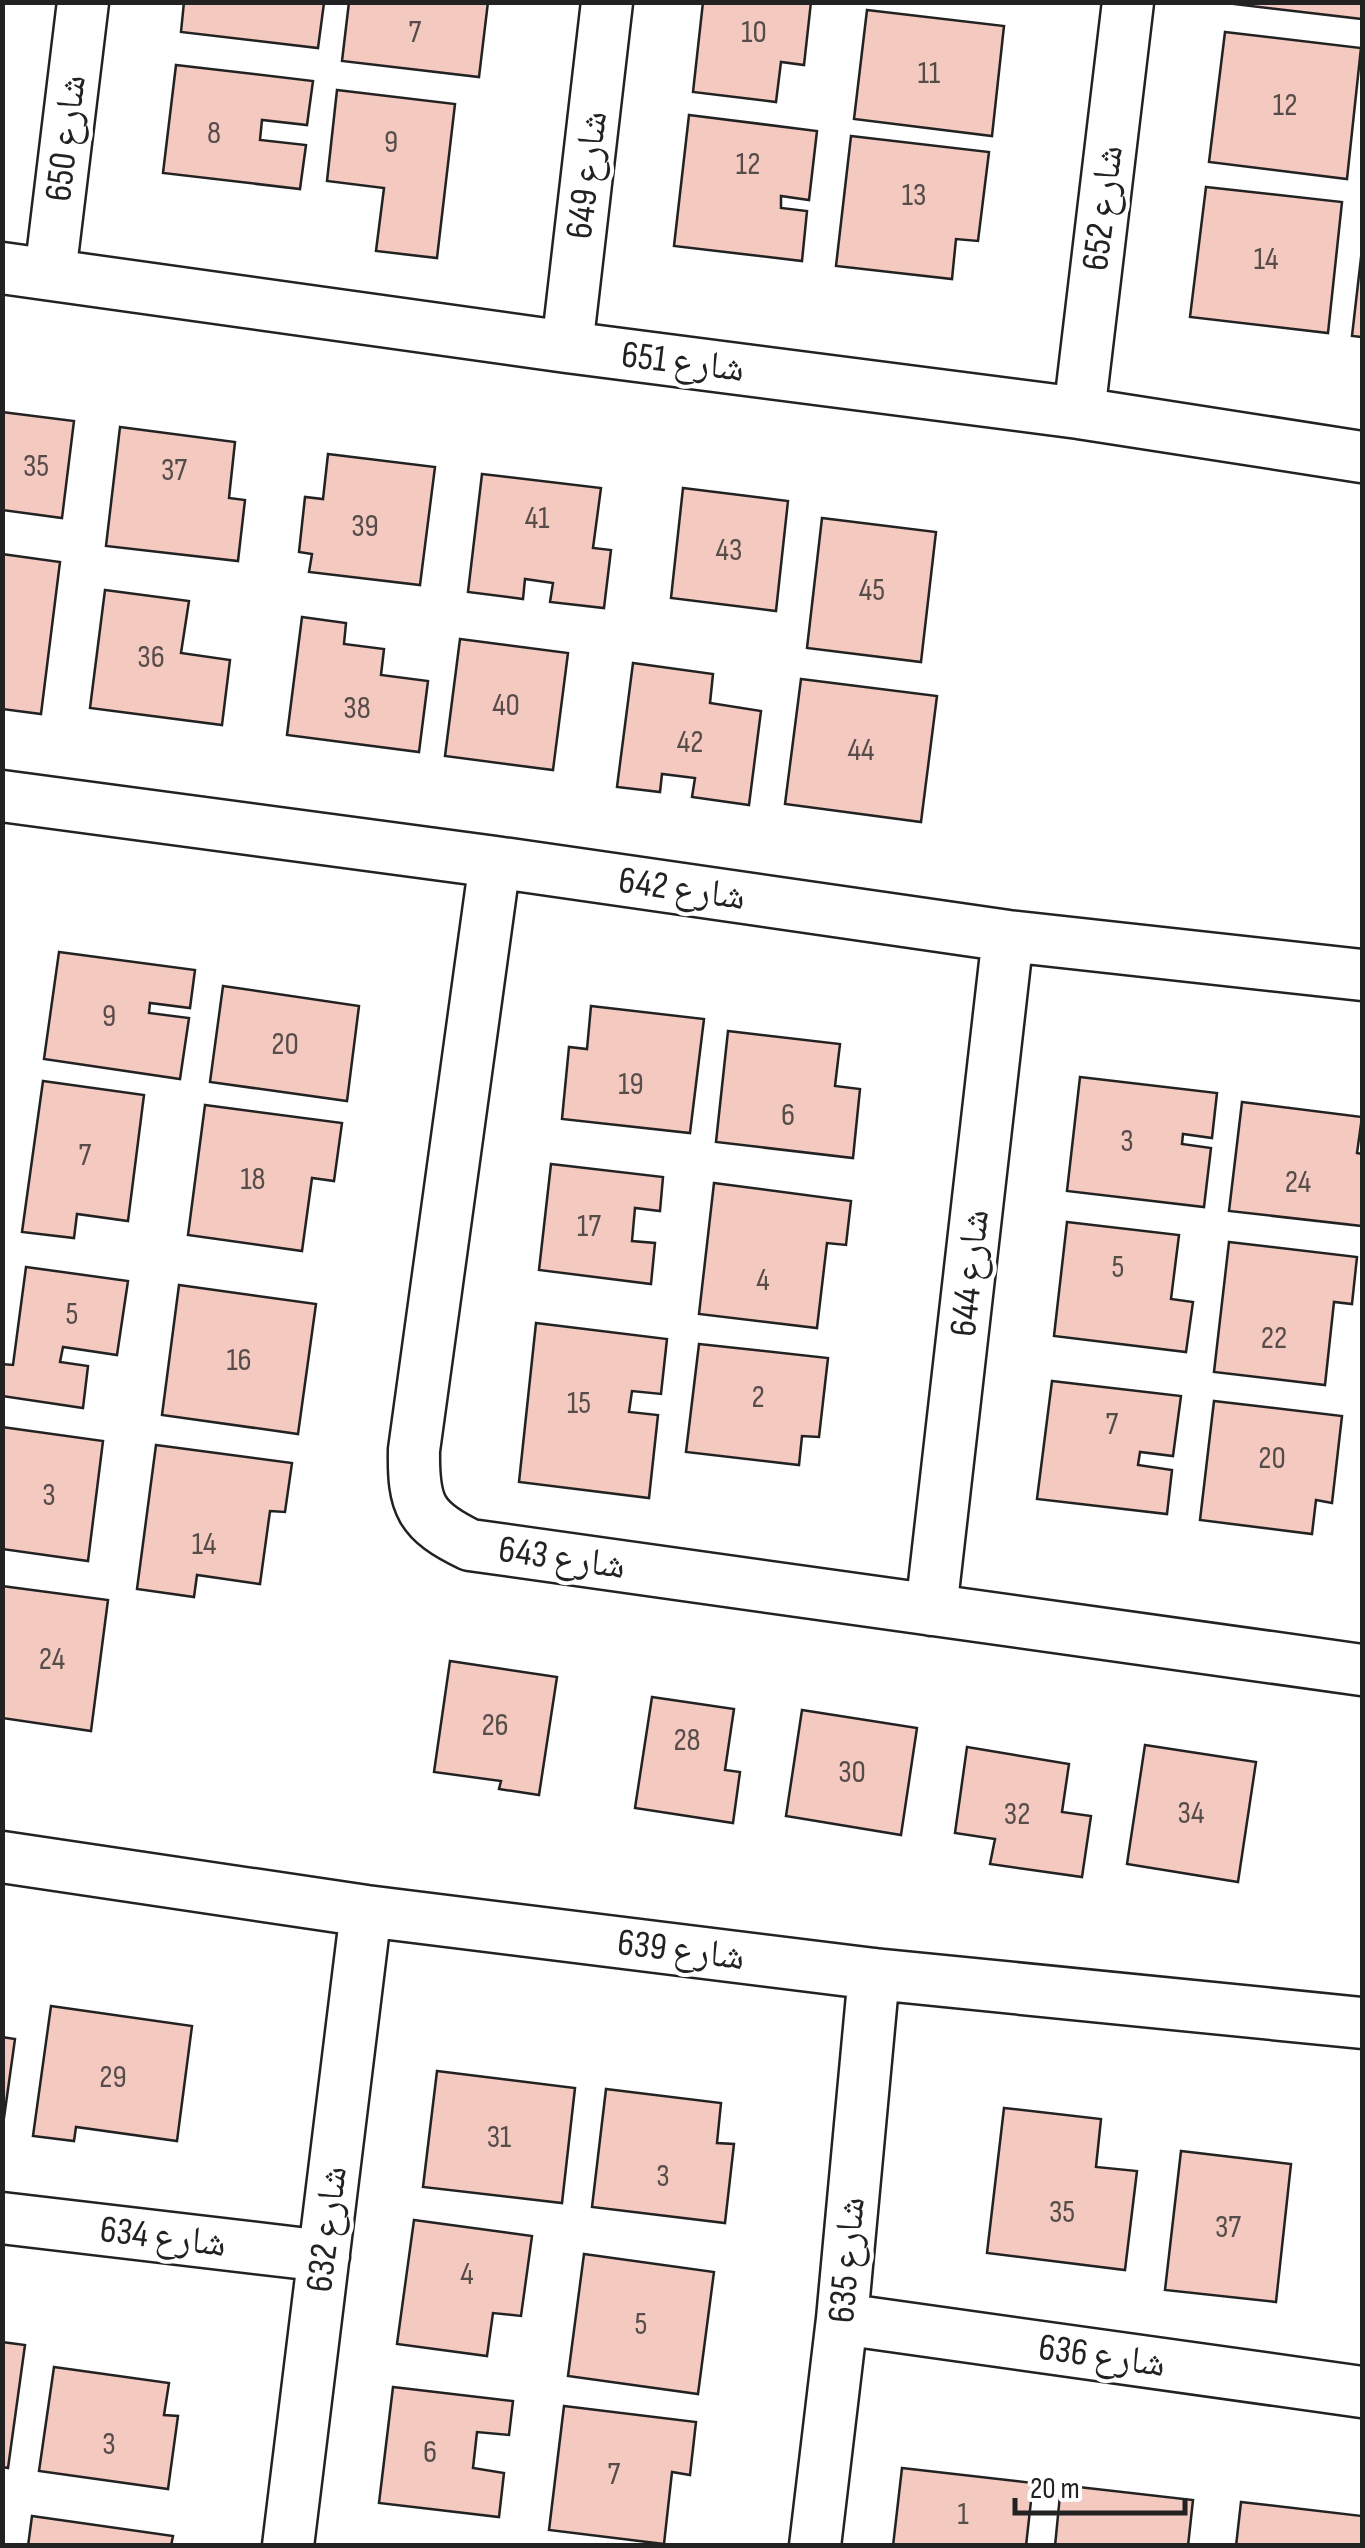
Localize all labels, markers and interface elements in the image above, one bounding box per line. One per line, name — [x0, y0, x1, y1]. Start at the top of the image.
house number: 7 — [409, 13, 422, 52]
house number: 10 — [741, 13, 767, 52]
house number: 11 — [918, 54, 940, 93]
street label: شارع 650 — [36, 72, 96, 204]
house number: 12 — [1273, 86, 1297, 125]
street label: شارع 649 — [557, 109, 617, 241]
house number: 8 — [207, 114, 221, 153]
house number: 9 — [384, 123, 398, 162]
street label: شارع 652 — [1073, 143, 1133, 273]
house number: 12 — [736, 145, 760, 184]
house number: 13 — [902, 176, 926, 215]
house number: 14 — [1254, 240, 1278, 279]
street label: شارع 651 — [619, 332, 747, 392]
house number: 35 — [23, 447, 49, 486]
house number: 37 — [161, 451, 187, 490]
house number: 41 — [525, 499, 549, 538]
house number: 39 — [351, 507, 379, 546]
house number: 43 — [716, 531, 742, 570]
house number: 45 — [859, 571, 885, 610]
house number: 36 — [137, 638, 165, 677]
house number: 40 — [492, 686, 520, 725]
house number: 38 — [343, 689, 371, 728]
house number: 42 — [677, 723, 703, 762]
house number: 44 — [848, 731, 874, 770]
street label: شارع 642 — [616, 858, 748, 920]
house number: 9 — [102, 997, 116, 1036]
house number: 20 — [271, 1025, 299, 1064]
house number: 19 — [618, 1065, 644, 1104]
house number: 6 — [781, 1096, 795, 1135]
house number: 3 — [1120, 1122, 1134, 1161]
house number: 7 — [79, 1136, 92, 1175]
house number: 18 — [240, 1160, 266, 1199]
house number: 24 — [1285, 1163, 1311, 1202]
house number: 17 — [577, 1207, 601, 1246]
street label: شارع 644 — [941, 1207, 999, 1339]
house number: 5 — [1112, 1248, 1124, 1287]
house number: 4 — [756, 1261, 770, 1300]
house number: 5 — [66, 1295, 78, 1334]
house number: 22 — [1261, 1319, 1287, 1358]
house number: 16 — [226, 1341, 252, 1380]
house number: 2 — [751, 1378, 765, 1417]
house number: 15 — [567, 1384, 591, 1423]
house number: 7 — [1106, 1405, 1119, 1444]
house number: 20 — [1258, 1439, 1286, 1478]
house number: 3 — [42, 1476, 56, 1515]
house number: 14 — [192, 1525, 216, 1564]
street label: شارع 643 — [496, 1527, 628, 1589]
house number: 24 — [39, 1640, 65, 1679]
house number: 26 — [481, 1706, 509, 1745]
house number: 28 — [673, 1721, 701, 1760]
house number: 30 — [838, 1753, 866, 1792]
house number: 34 — [1178, 1794, 1204, 1833]
house number: 32 — [1004, 1795, 1030, 1834]
street label: شارع 639 — [615, 1920, 747, 1980]
house number: 29 — [99, 2058, 127, 2097]
house number: 31 — [487, 2118, 511, 2157]
house number: 3 — [656, 2157, 670, 2196]
street label: شارع 632 — [297, 2163, 357, 2295]
house number: 35 — [1049, 2193, 1075, 2232]
street label: شارع 635 — [819, 2195, 875, 2325]
street label: شارع 634 — [97, 2207, 229, 2267]
house number: 37 — [1215, 2208, 1241, 2247]
house number: 4 — [460, 2255, 474, 2294]
house number: 5 — [635, 2305, 647, 2344]
street label: شارع 636 — [1036, 2325, 1168, 2387]
house number: 3 — [102, 2425, 116, 2464]
house number: 6 — [423, 2433, 437, 2472]
scale bar — [1015, 2453, 1185, 2515]
house number: 7 — [608, 2455, 621, 2494]
text: 20 m — [1030, 2471, 1080, 2507]
house number: 1 — [957, 2495, 969, 2534]

